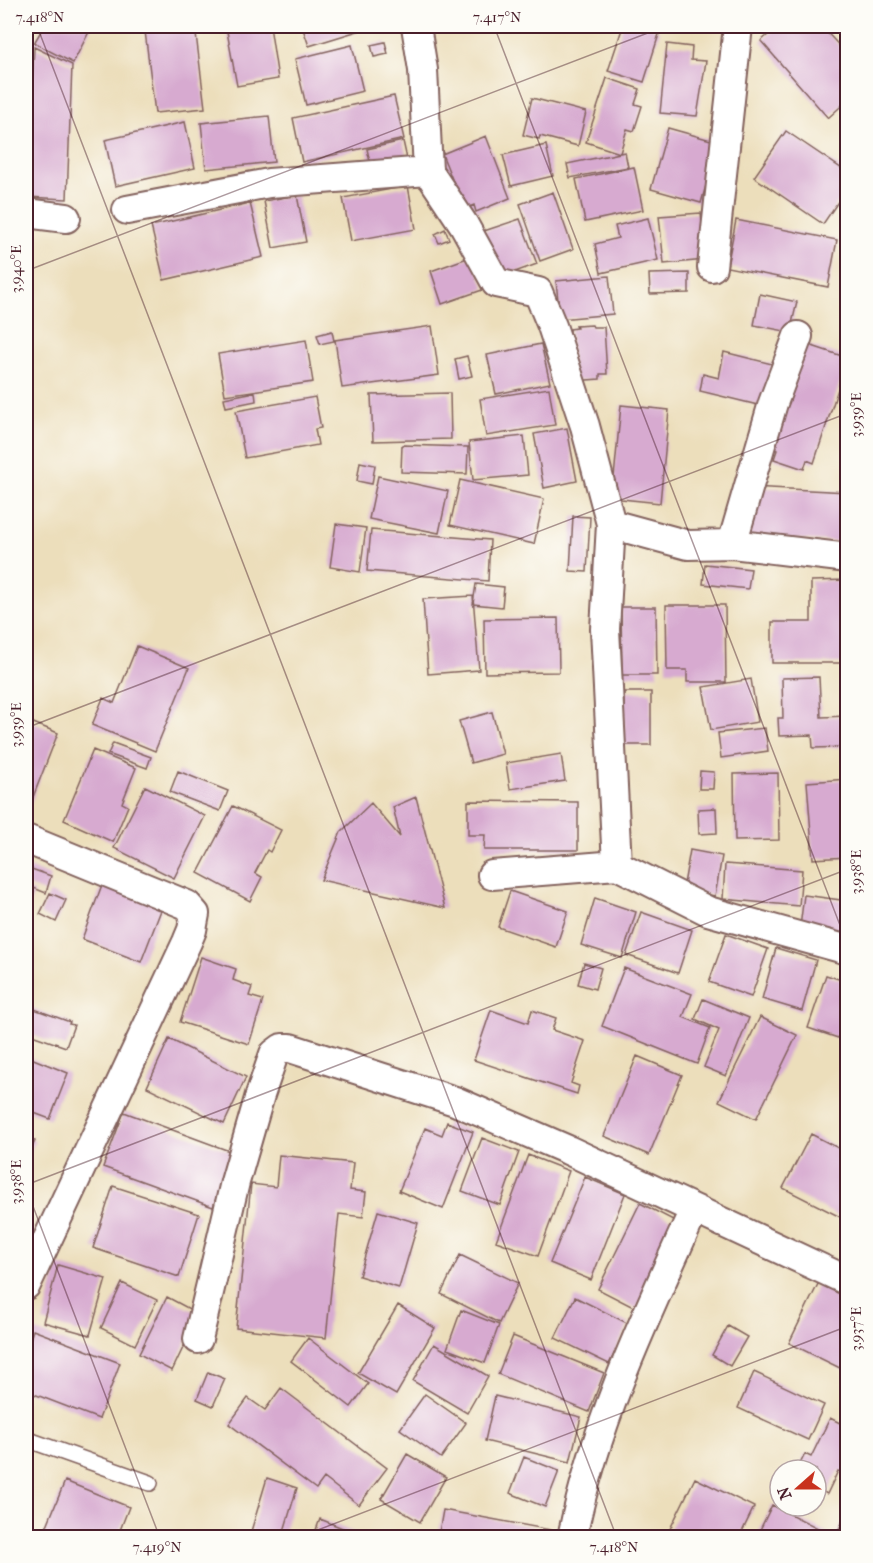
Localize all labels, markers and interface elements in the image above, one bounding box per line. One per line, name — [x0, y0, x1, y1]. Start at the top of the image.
text: 7.418°N — [16, 8, 65, 26]
text: 7.417°N — [473, 8, 522, 26]
text: 3.940°E — [7, 245, 25, 293]
text: 3.939°E — [847, 392, 865, 438]
text: 3.939°E — [7, 702, 25, 748]
text: 3.938°E — [847, 849, 865, 895]
text: 3.938°E — [7, 1159, 25, 1205]
text: 3.937°E — [847, 1307, 865, 1351]
north arrow — [768, 1458, 828, 1518]
text: N — [773, 1483, 796, 1502]
text: 7.419°N — [132, 1538, 182, 1556]
text: 7.418°N — [590, 1538, 639, 1556]

